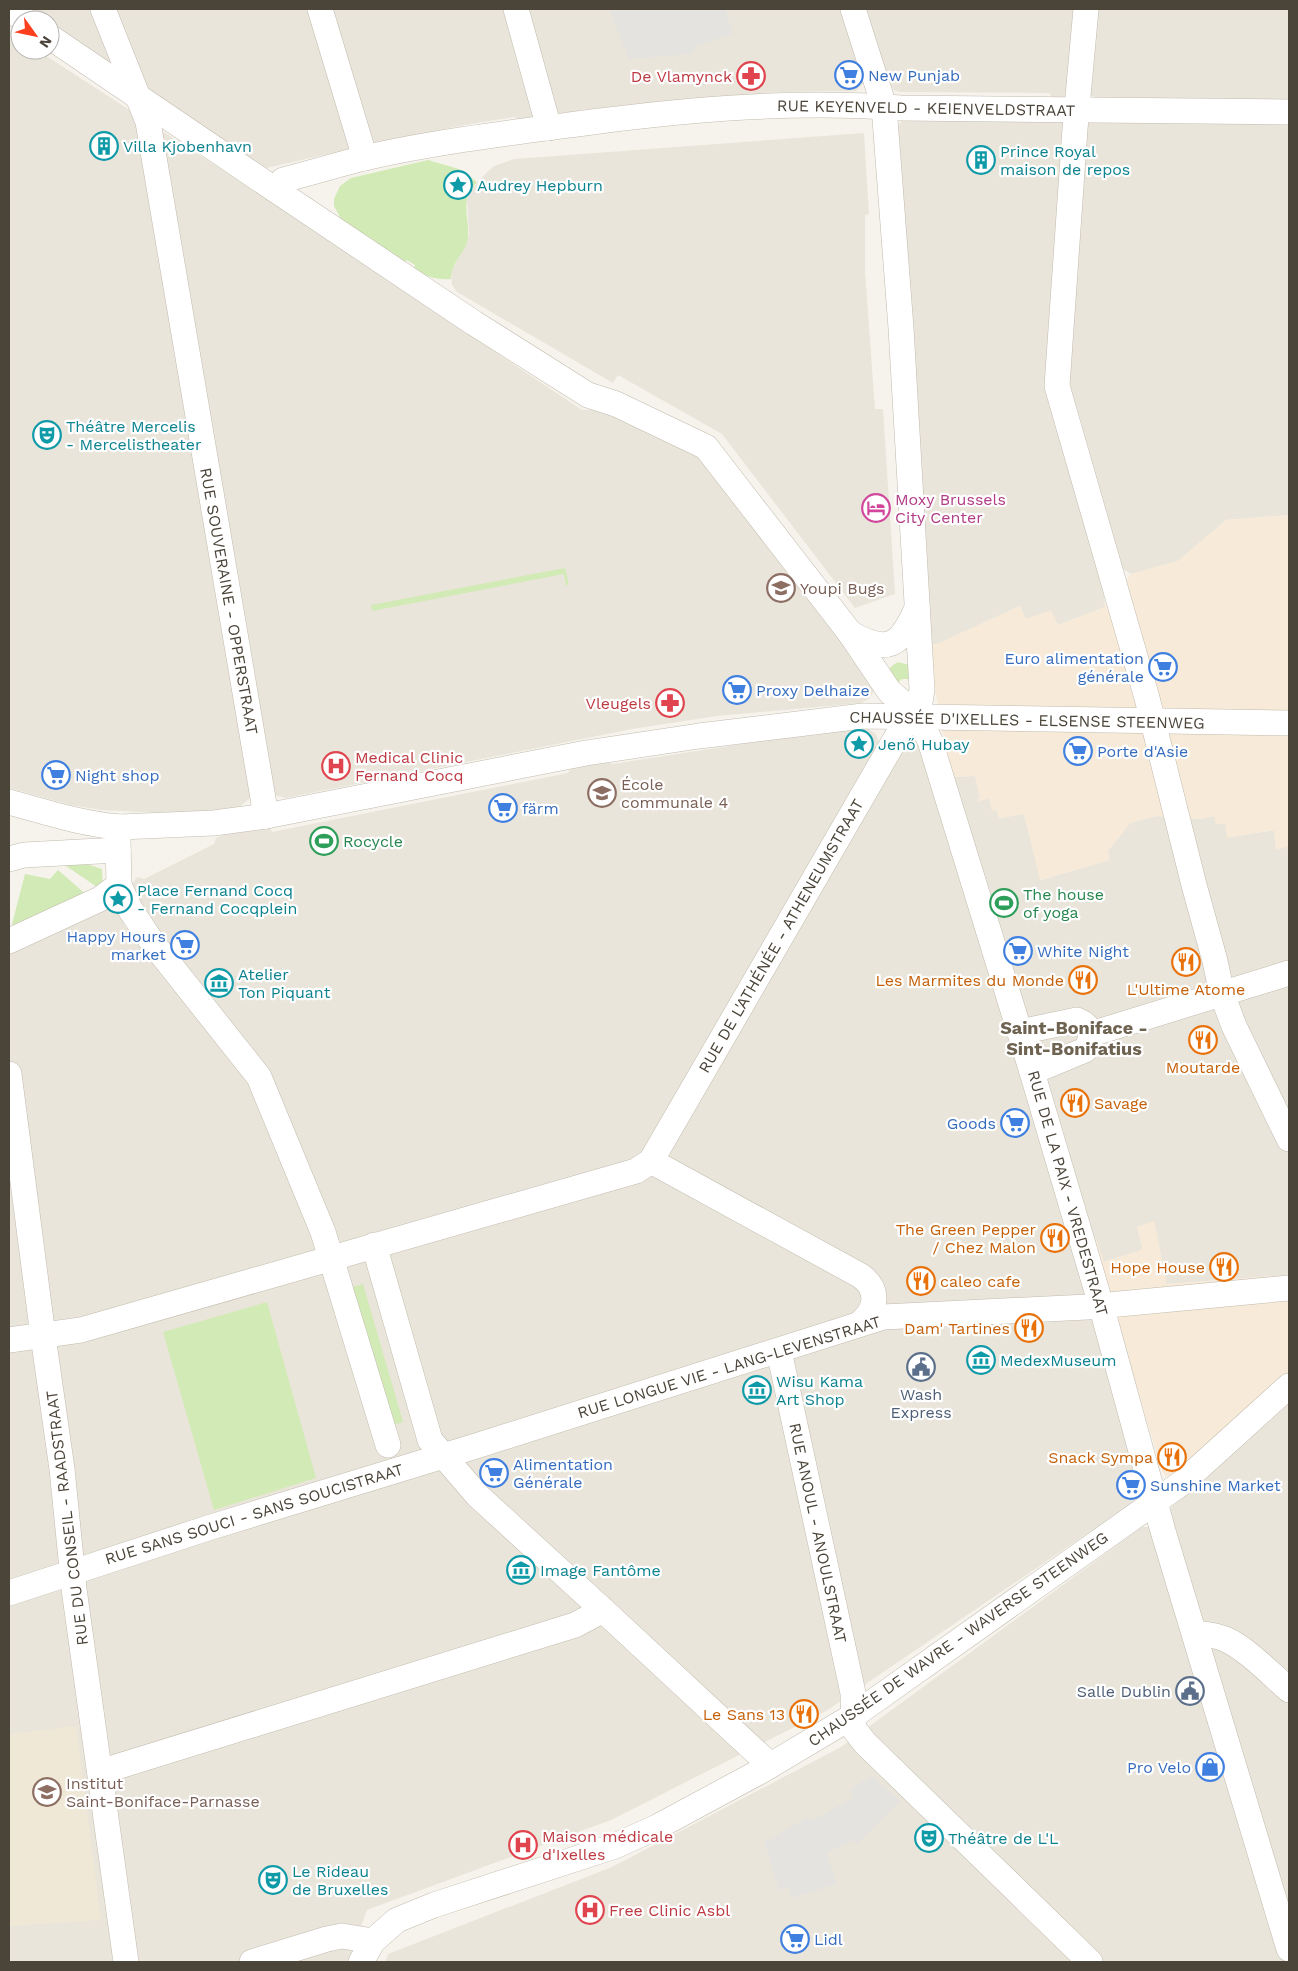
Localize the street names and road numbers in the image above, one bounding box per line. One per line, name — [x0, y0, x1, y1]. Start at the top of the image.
street label: RUE KEYENVELD - KEIENVELDSTRAAT — [777, 96, 1076, 120]
street label: RUE SOUVERAINE - OPPERSTRAAT — [196, 466, 262, 736]
street label: CHAUSSÉE D'IXELLES - ELSENSE STEENWEG — [849, 707, 1205, 733]
street label: RUE DE L'ATHÉNÉE - ATHENEUMSTRAAT — [695, 795, 868, 1076]
street label: RUE DE LA PAIX - VREDESTRAAT — [1024, 1068, 1112, 1318]
street label: RUE LONGUE VIE - LANG-LEVENSTRAAT — [575, 1312, 883, 1422]
street label: RUE DU CONSEIL - RAADSTRAAT — [42, 1389, 92, 1647]
street label: RUE ANOUL - ANOULSTRAAT — [785, 1421, 851, 1645]
street label: RUE SANS SOUCI - SANS SOUCISTRAAT — [103, 1459, 406, 1569]
street label: CHAUSSÉE DE WAVRE - WAVERSE STEENWEG — [804, 1527, 1112, 1751]

